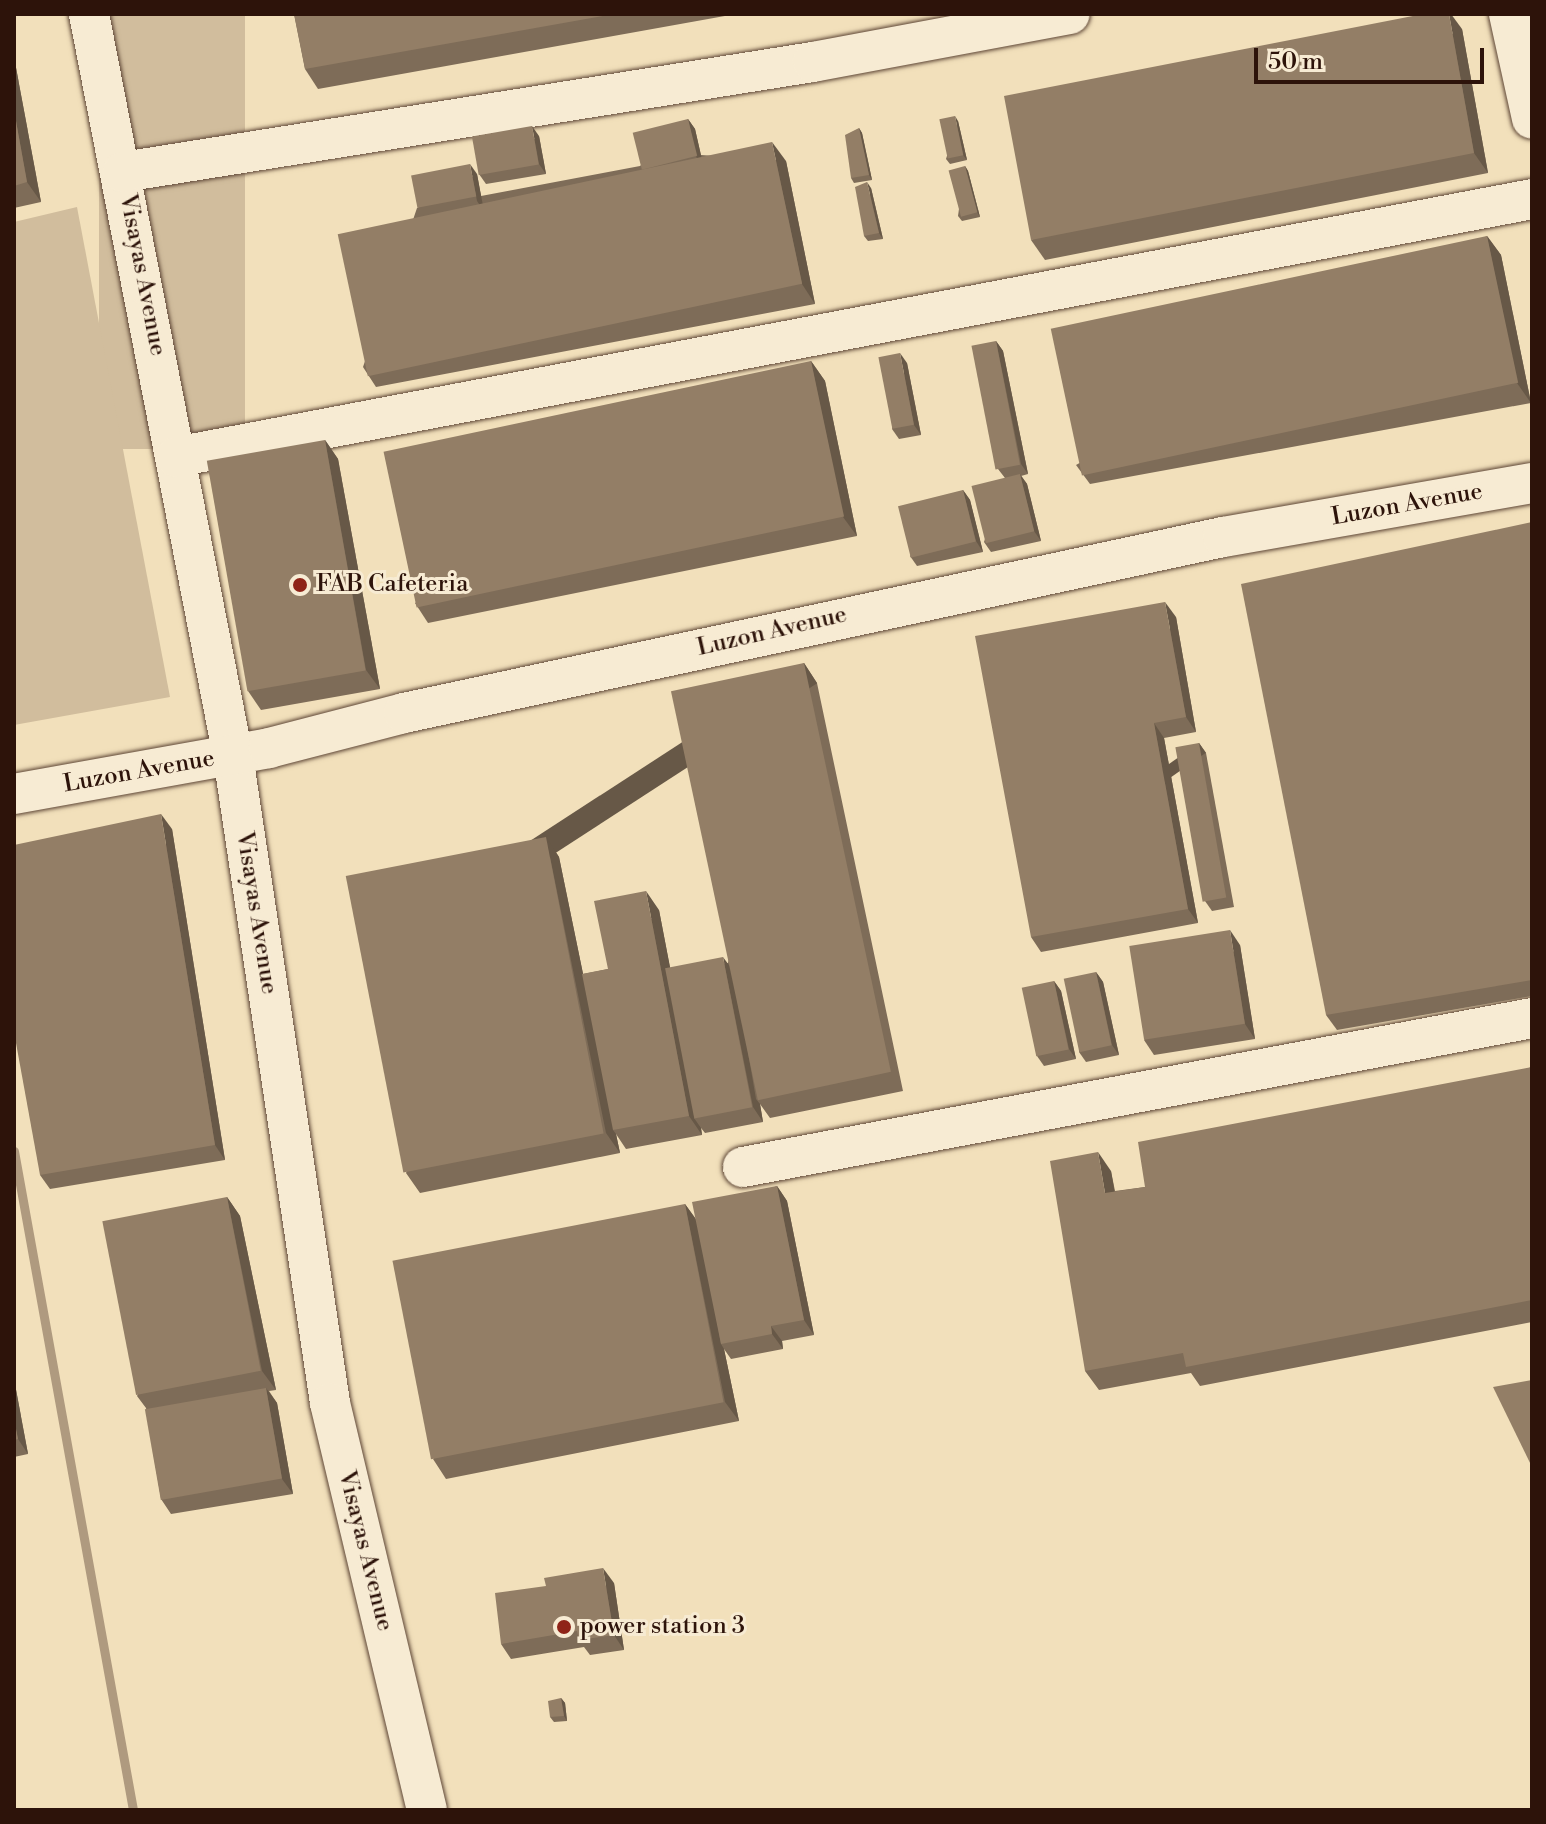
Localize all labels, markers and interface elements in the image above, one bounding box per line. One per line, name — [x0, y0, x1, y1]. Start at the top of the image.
scale bar — [1258, 32, 1488, 82]
text: 50 m — [1268, 47, 1323, 77]
street label: Visayas Avenue — [112, 192, 172, 358]
street label: Luzon Avenue — [1329, 478, 1485, 532]
place label: FAB Cafeteria — [316, 571, 468, 599]
marker: FAB Cafeteria — [291, 576, 309, 594]
street label: Luzon Avenue — [694, 601, 850, 663]
street label: Luzon Avenue — [61, 745, 217, 799]
street label: Visayas Avenue — [229, 830, 283, 996]
street label: Visayas Avenue — [331, 1468, 399, 1634]
place label: power station 3 — [580, 1613, 745, 1641]
marker: power station 3 — [555, 1618, 573, 1636]

